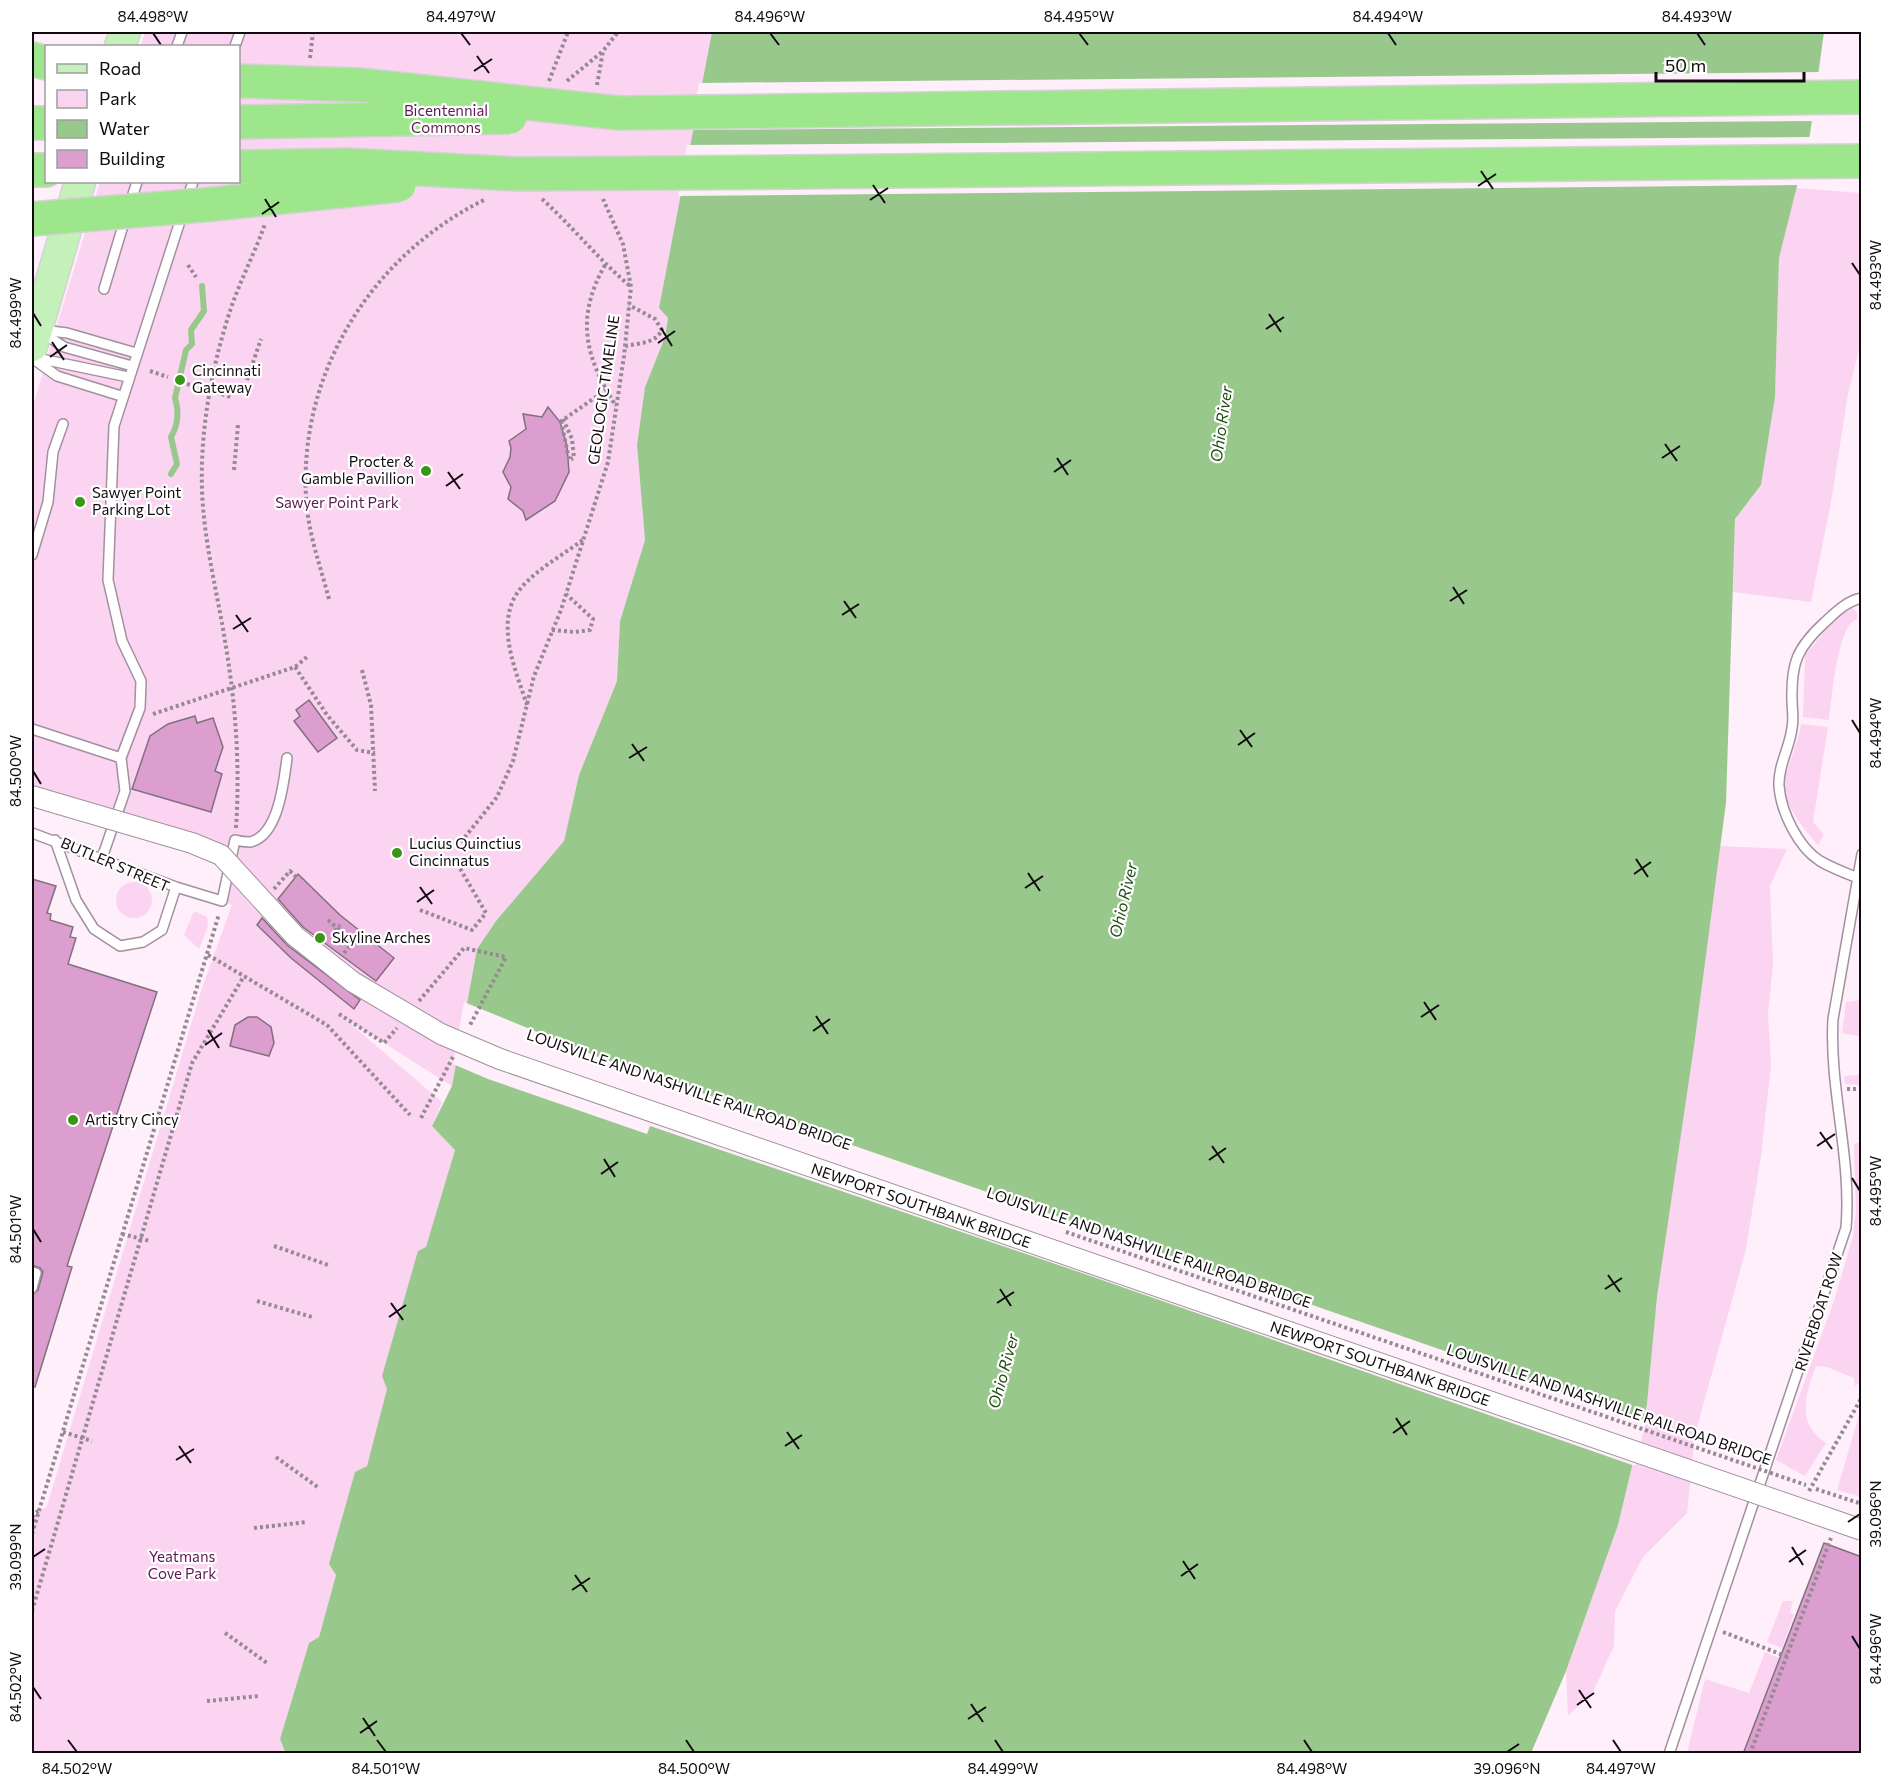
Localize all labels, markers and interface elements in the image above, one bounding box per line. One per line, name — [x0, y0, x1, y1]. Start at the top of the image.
text: 84.498°W — [118, 7, 188, 25]
text: 84.497°W — [426, 7, 496, 25]
text: 84.496°W — [735, 7, 805, 25]
text: 84.495°W — [1044, 7, 1114, 25]
text: 84.494°W — [1353, 7, 1423, 25]
text: 84.493°W — [1662, 7, 1732, 25]
legend — [45, 45, 240, 183]
scale bar — [1656, 45, 1804, 83]
text: 50 m — [1665, 54, 1706, 76]
text: Road — [99, 57, 141, 79]
text: Park — [99, 87, 137, 109]
park label: Bicentennial Commons — [404, 101, 488, 136]
text: Water — [99, 117, 150, 139]
text: Building — [99, 147, 165, 169]
text: 84.493°W — [1866, 240, 1884, 310]
text: 84.499°W — [6, 278, 24, 348]
street label: GEOLOGIC TIMELINE — [584, 314, 622, 466]
place label: Cincinnati Gateway — [192, 361, 261, 396]
marker: Cincinnati Gateway — [173, 373, 187, 387]
water label: Ohio River — [1206, 384, 1235, 463]
place label: Procter & Gamble Pavillion — [301, 452, 414, 487]
marker: Procter & Gamble Pavillion — [419, 464, 433, 478]
place label: Sawyer Point Parking Lot — [92, 483, 181, 518]
park label: Sawyer Point Park — [275, 493, 399, 511]
marker: Sawyer Point Parking Lot — [73, 495, 87, 509]
text: 84.494°W — [1866, 698, 1884, 768]
text: 84.500°W — [6, 735, 24, 807]
street label: BUTLER STREET — [58, 833, 173, 895]
place label: Lucius Quinctius Cincinnatus — [409, 834, 521, 869]
marker: Lucius Quinctius Cincinnatus — [390, 846, 404, 860]
water label: Ohio River — [1105, 860, 1141, 939]
place label: Skyline Arches — [332, 928, 431, 946]
marker: Skyline Arches — [313, 931, 327, 945]
street label: LOUISVILLE AND NASHVILLE RAILROAD BRIDGE — [525, 1025, 854, 1153]
place label: Artistry Cincy — [85, 1110, 179, 1128]
marker: Artistry Cincy — [66, 1113, 80, 1127]
text: 84.495°W — [1866, 1156, 1884, 1226]
street label: NEWPORT SOUTHBANK BRIDGE — [809, 1159, 1034, 1251]
street label: LOUISVILLE AND NASHVILLE RAILROAD BRIDGE — [985, 1183, 1314, 1311]
text: 84.501°W — [6, 1195, 24, 1263]
street label: RIVERBOAT ROW — [1790, 1250, 1846, 1373]
street label: NEWPORT SOUTHBANK BRIDGE — [1268, 1317, 1493, 1409]
water label: Ohio River — [983, 1331, 1022, 1410]
street label: LOUISVILLE AND NASHVILLE RAILROAD BRIDGE — [1445, 1340, 1774, 1468]
text: 39.096°N — [1866, 1480, 1884, 1548]
text: 39.099°N — [6, 1523, 24, 1591]
park label: Yeatmans Cove Park — [148, 1547, 216, 1582]
text: 84.496°W — [1866, 1614, 1884, 1684]
text: 84.502°W — [6, 1652, 24, 1722]
text: 84.502°W — [42, 1759, 112, 1777]
text: 84.501°W — [352, 1759, 420, 1777]
text: 84.500°W — [658, 1759, 730, 1777]
text: 84.499°W — [968, 1759, 1038, 1777]
text: 84.498°W — [1277, 1759, 1347, 1777]
text: 39.096°N — [1473, 1759, 1541, 1777]
text: 84.497°W — [1586, 1759, 1656, 1777]

